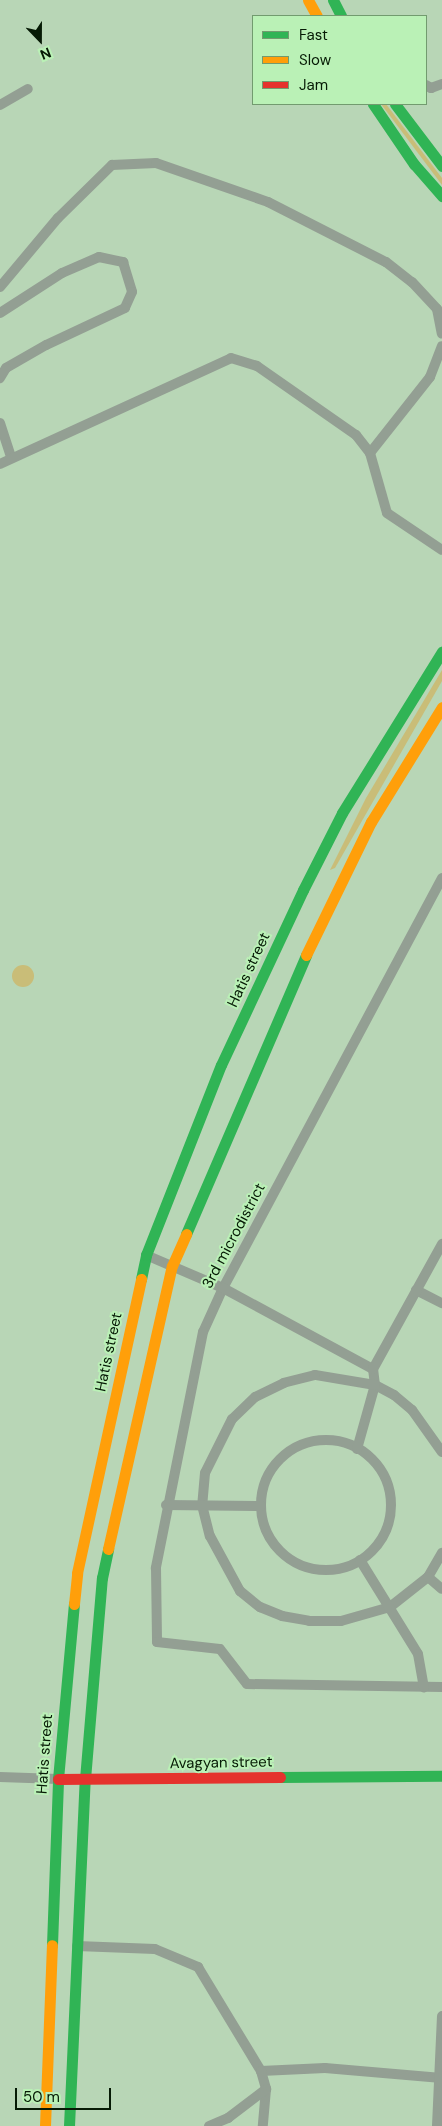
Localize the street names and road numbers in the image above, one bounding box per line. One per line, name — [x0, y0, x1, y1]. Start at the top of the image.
street label: Hatis street — [224, 930, 274, 1010]
street label: 3rd microdistrict — [199, 1180, 269, 1292]
street label: Hatis street — [92, 1311, 126, 1393]
street label: Hatis street — [33, 1713, 57, 1795]
street label: Avagyan street — [169, 1753, 273, 1773]

